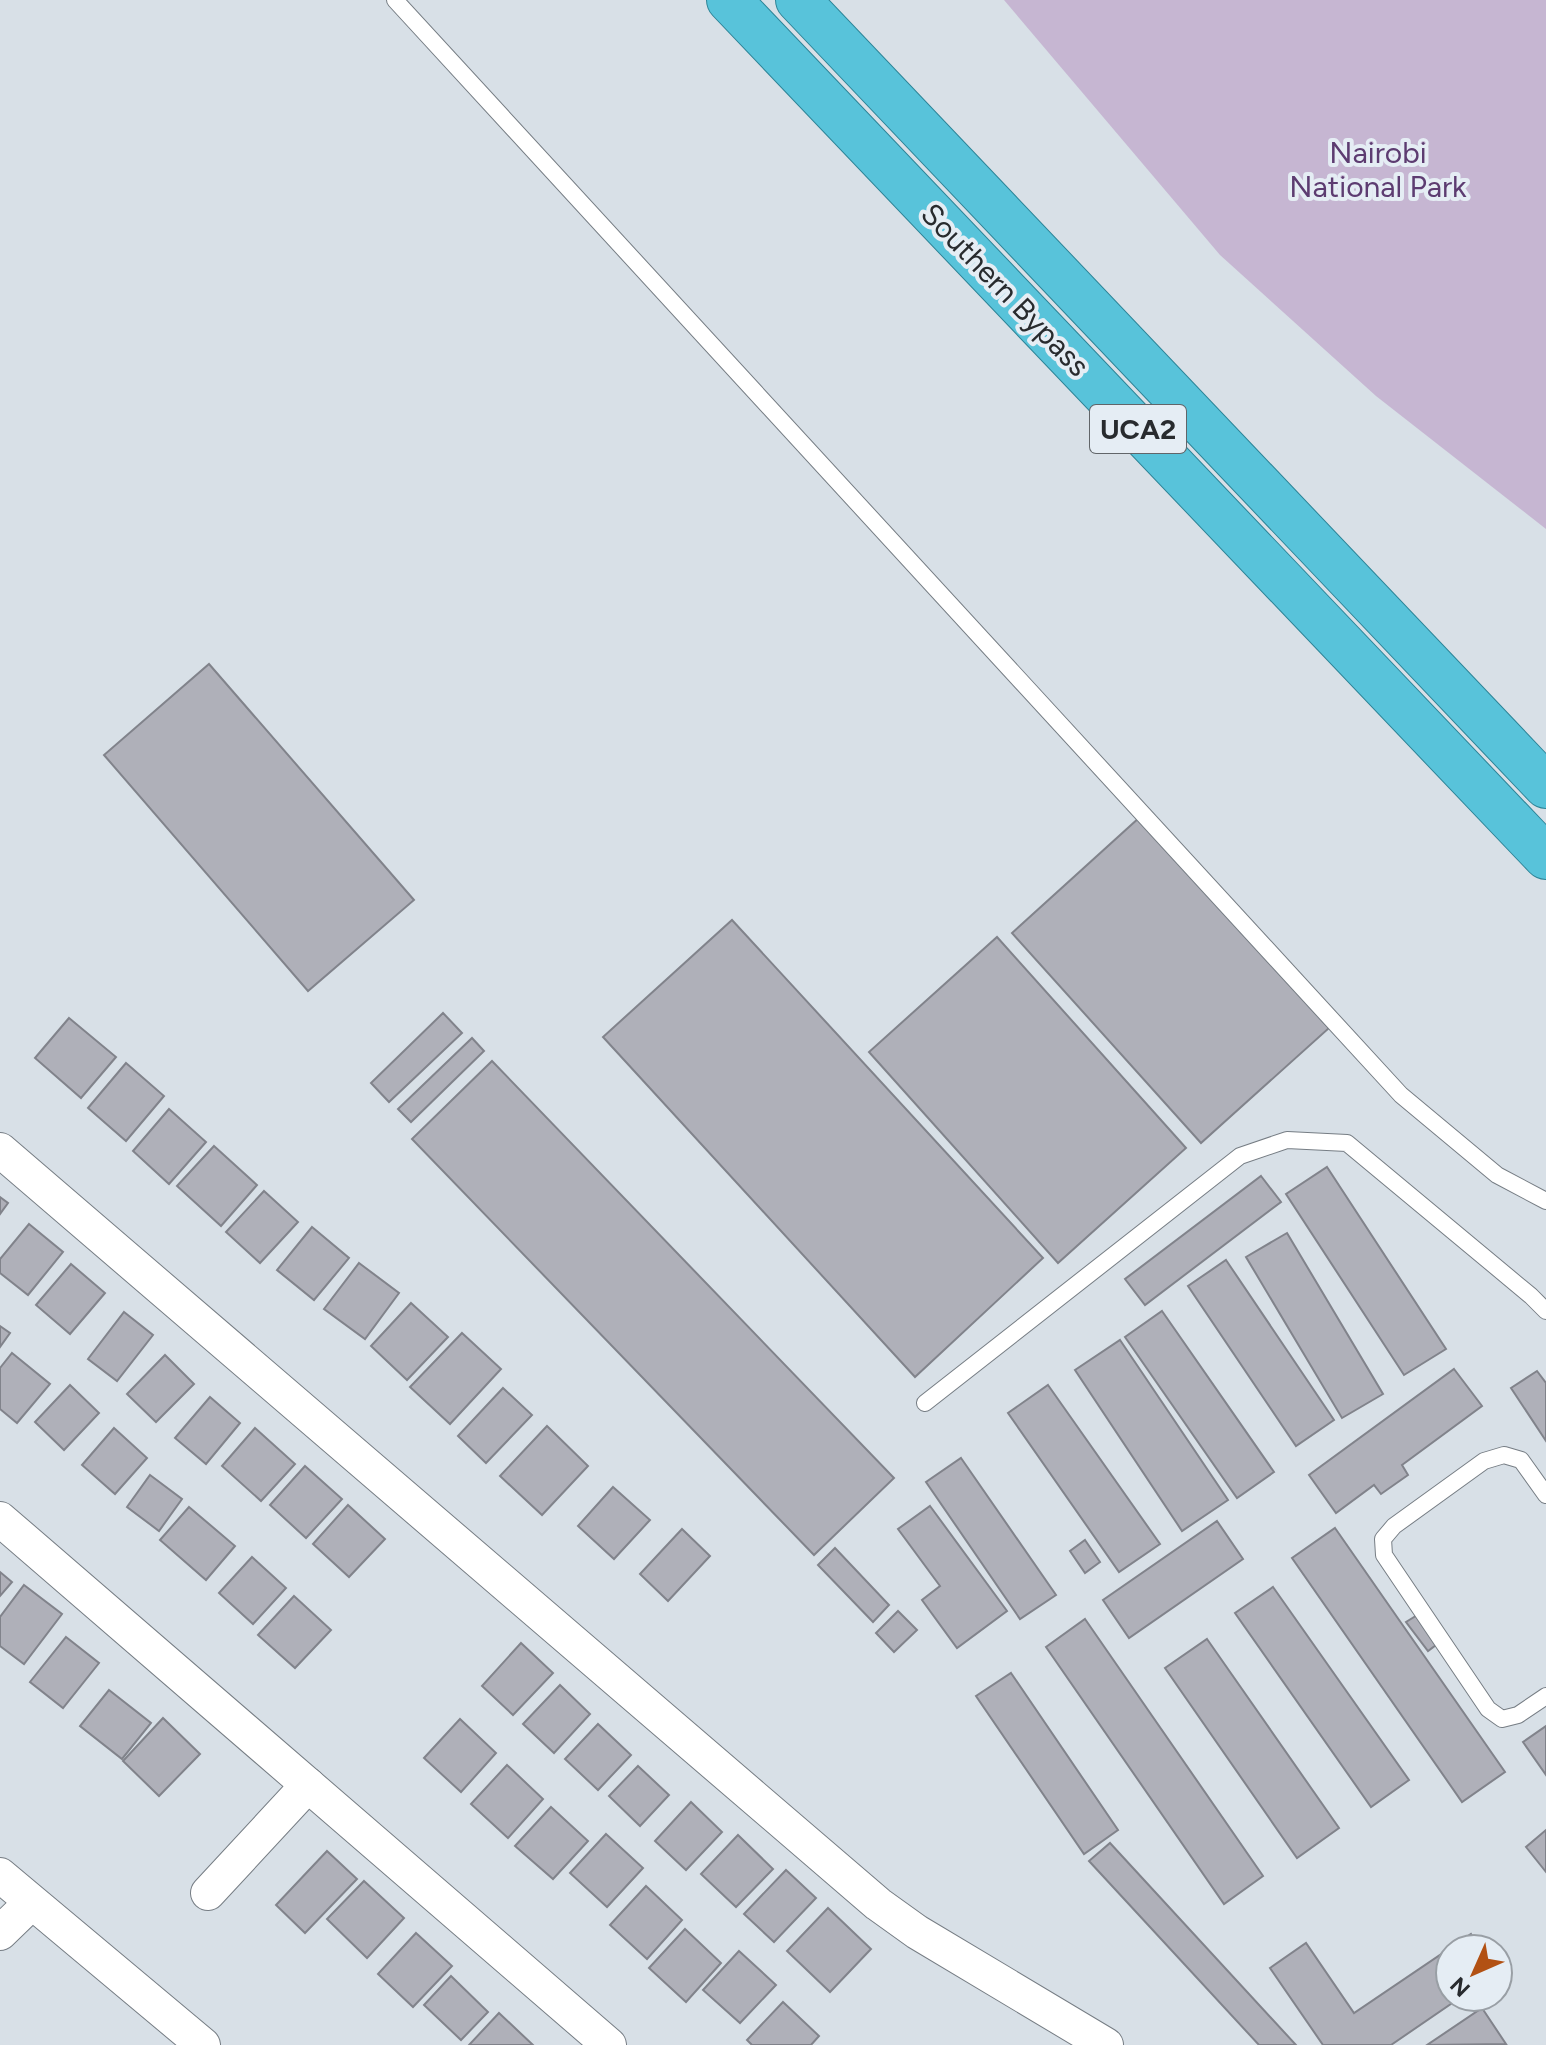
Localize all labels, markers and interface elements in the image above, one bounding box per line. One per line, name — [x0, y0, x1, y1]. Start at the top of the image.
park label: Nairobi National Park — [1289, 134, 1467, 205]
street label: Southern Bypass — [913, 195, 1097, 384]
road number: UCA2 — [1090, 405, 1186, 453]
north arrow — [1434, 1933, 1514, 2013]
text: N — [1445, 1971, 1476, 2002]

